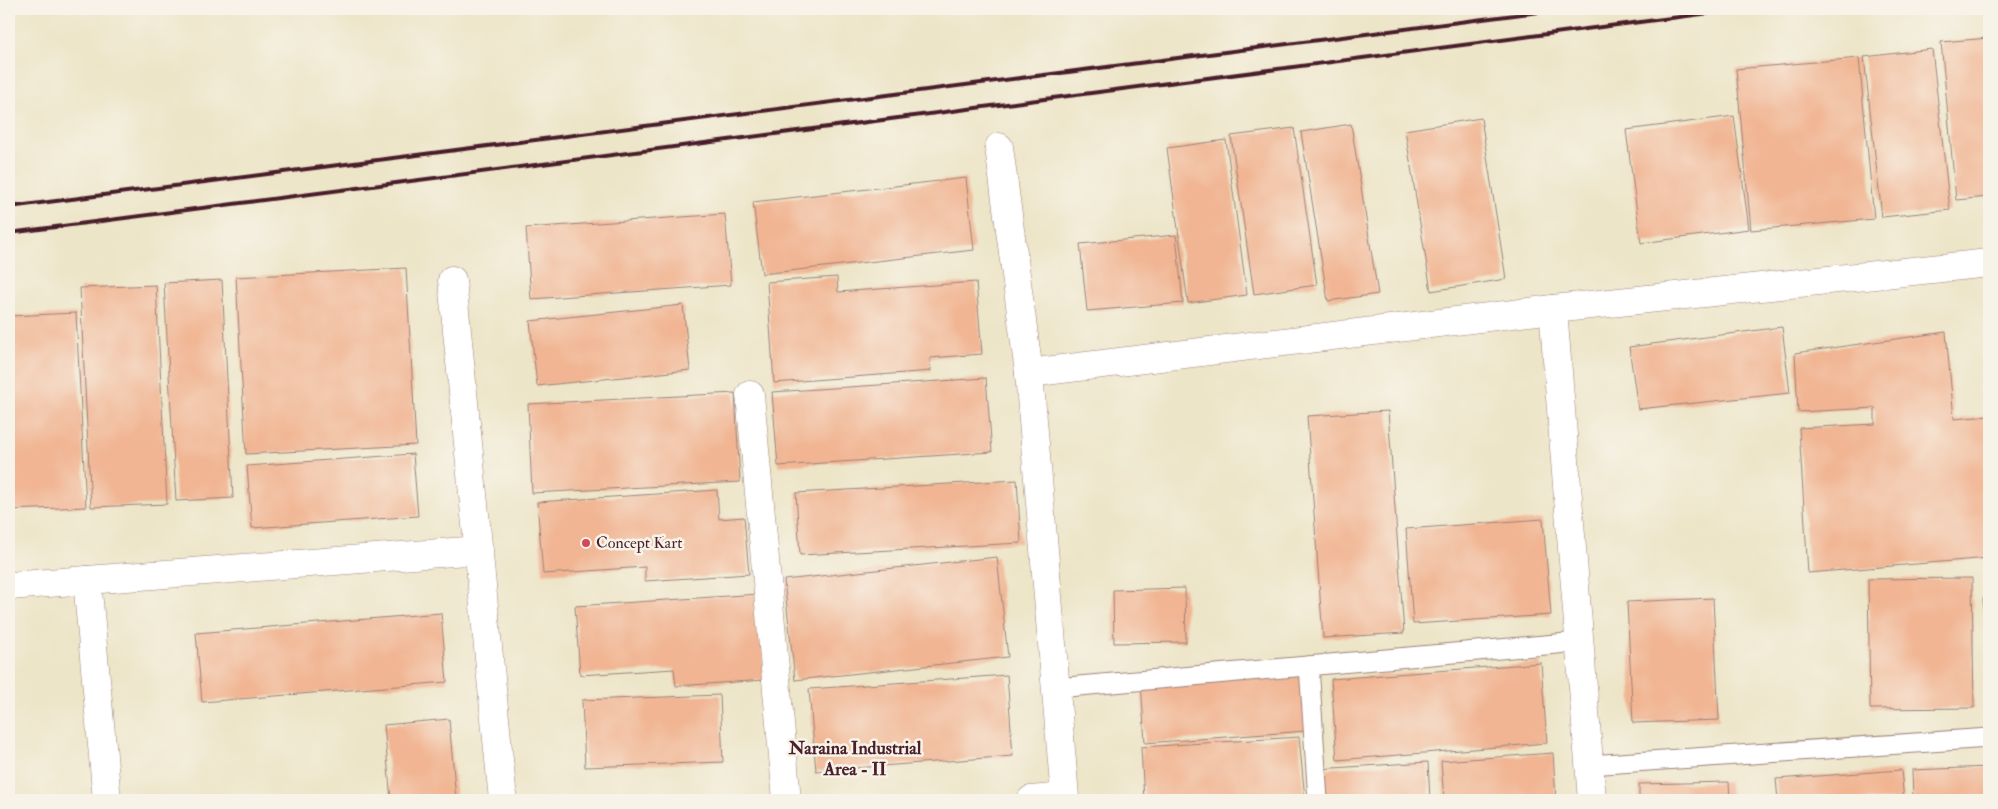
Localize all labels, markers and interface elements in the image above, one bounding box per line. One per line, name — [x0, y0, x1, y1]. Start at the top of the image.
place label: Concept Kart — [596, 533, 682, 554]
marker: Concept Kart — [580, 537, 592, 549]
district label: Naraina Industrial Area - II — [788, 737, 922, 781]

